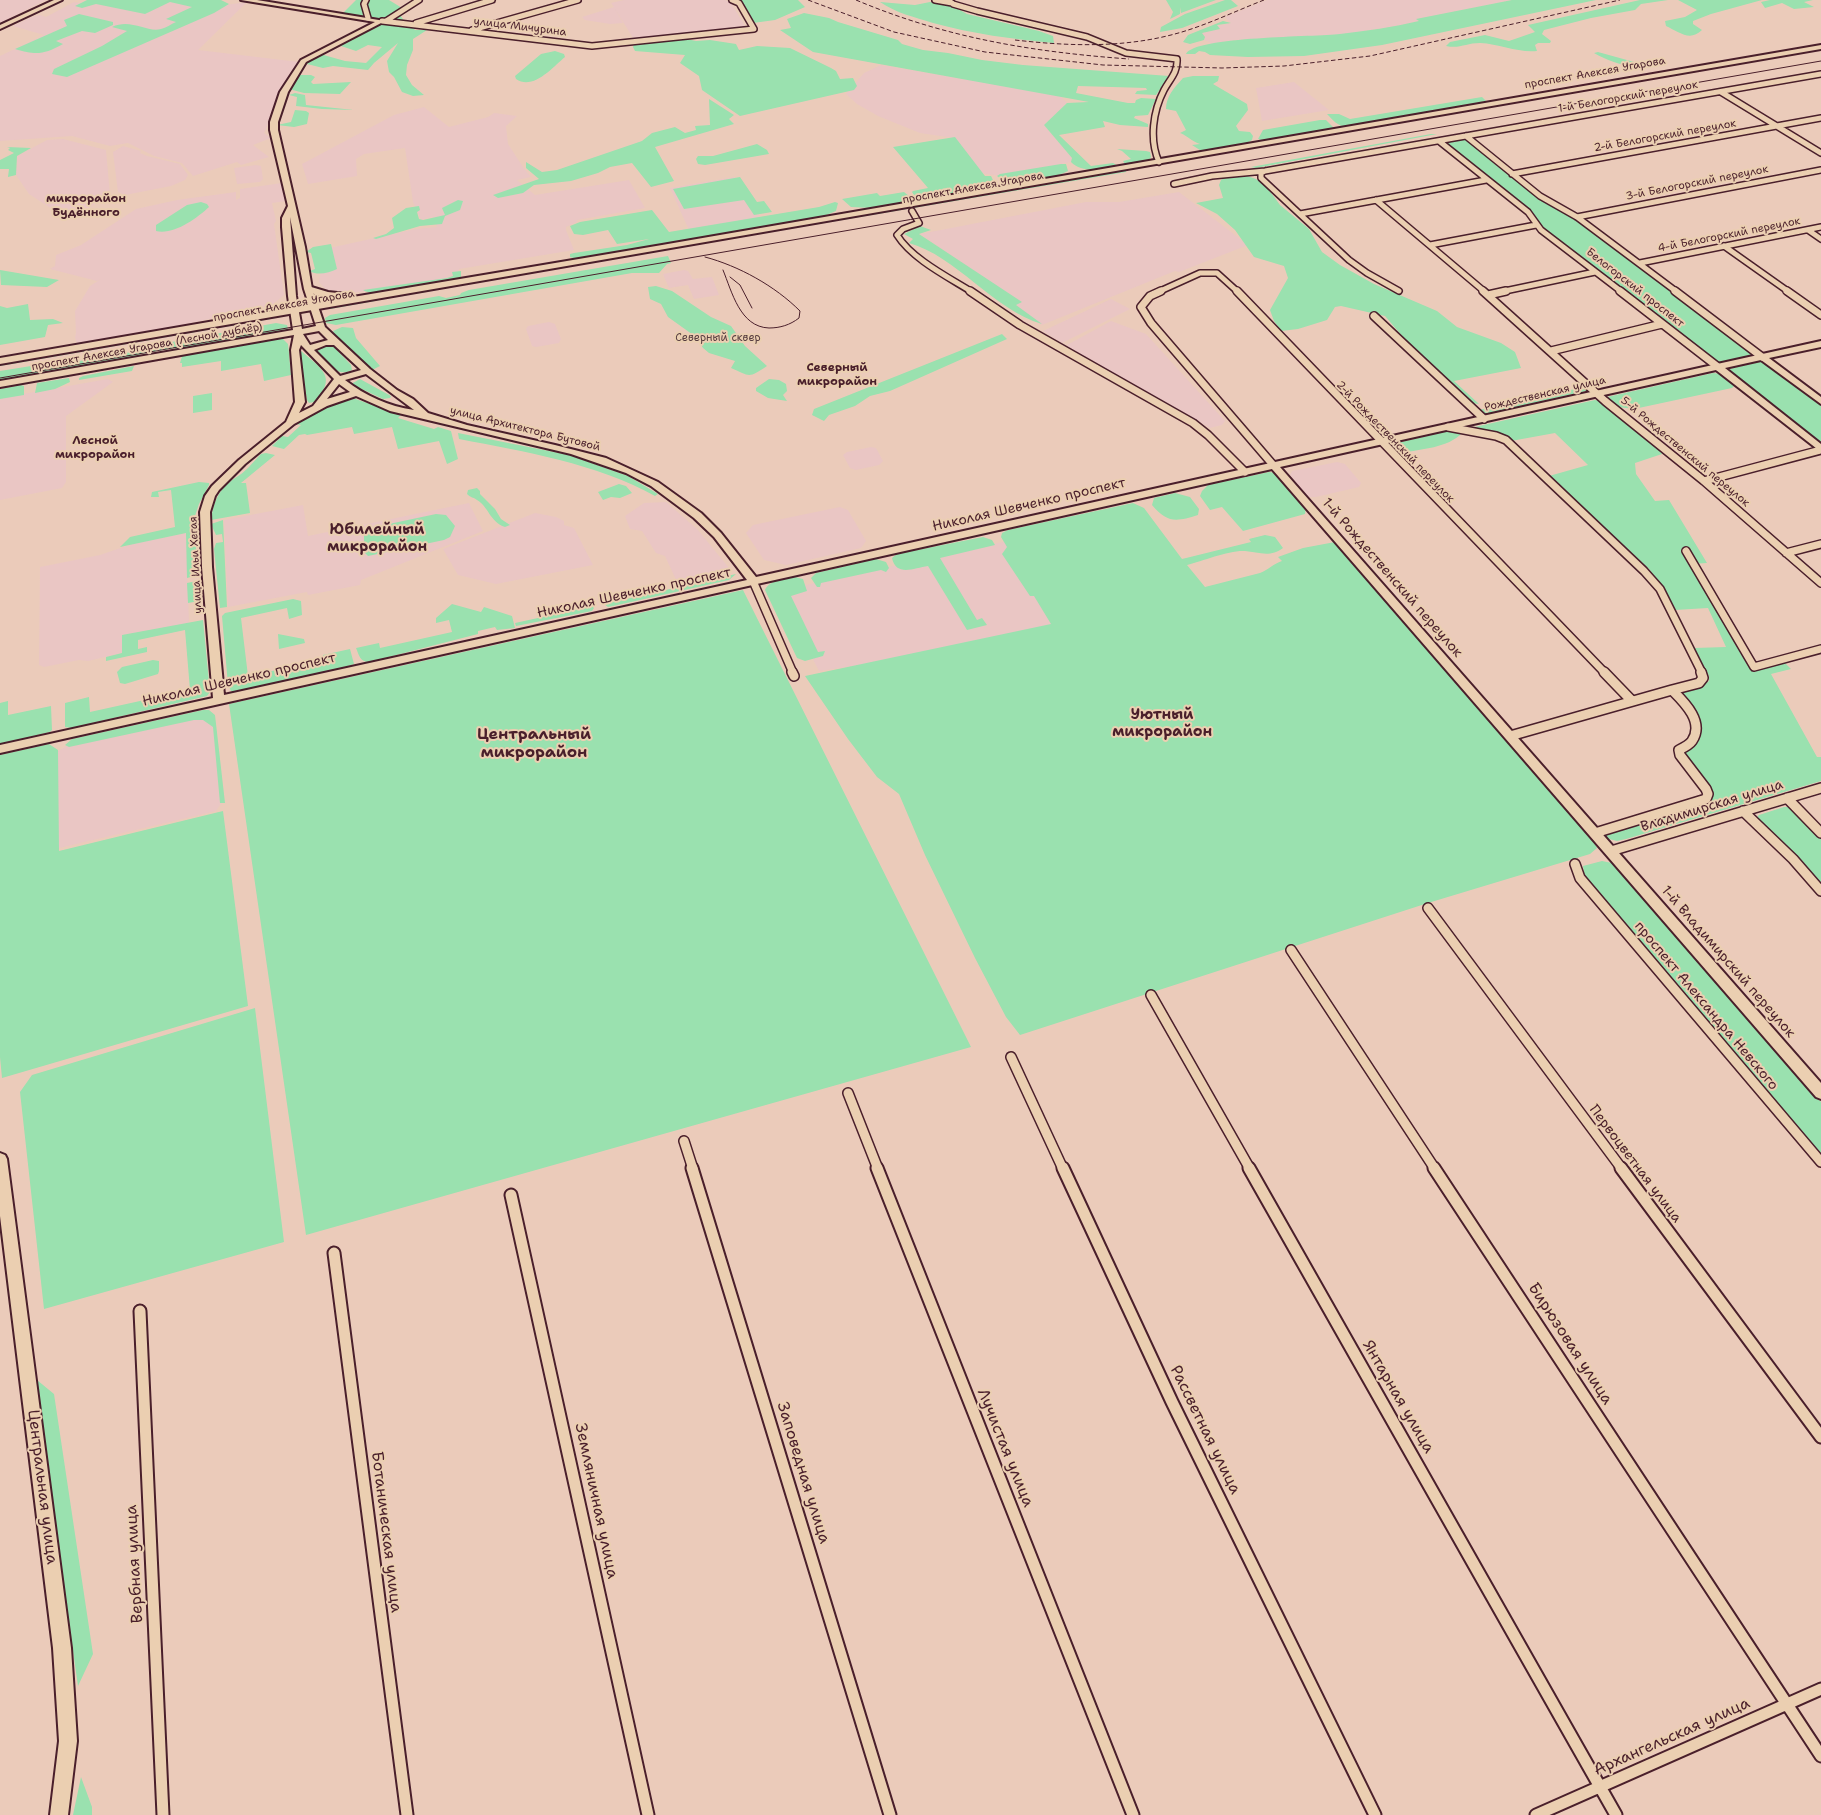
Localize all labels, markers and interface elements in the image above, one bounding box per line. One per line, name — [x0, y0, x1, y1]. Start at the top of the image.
street label: улица Мичурина — [473, 15, 567, 39]
street label: проспект Алексея Угарова — [1524, 54, 1666, 92]
street label: 1-й Белогорский переулок — [1557, 78, 1699, 116]
street label: 2-й Белогорский переулок — [1593, 117, 1737, 155]
street label: 3-й Белогорский переулок — [1625, 163, 1769, 203]
street label: проспект Алексея Угарова — [902, 169, 1044, 207]
district label: микрорайон Будённого — [46, 192, 126, 220]
street label: 4-й Белогорский переулок — [1657, 215, 1801, 255]
street label: Белогорский проспект — [1583, 246, 1687, 330]
street label: проспект Алексея Угарова — [213, 287, 355, 325]
street label: проспект Алексея Угарова (Лесной дублёр) — [31, 320, 263, 374]
park label: Северный сквер — [675, 331, 761, 345]
district label: Северный микрорайон — [797, 361, 877, 389]
street label: Рождественская улица — [1483, 374, 1607, 414]
street label: 2-й Рождественский переулок — [1333, 378, 1457, 506]
street label: 5-й Рождественский переулок — [1618, 394, 1752, 510]
street label: улица Архитектора Бутовой — [449, 404, 601, 454]
district label: Лесной микрорайон — [55, 434, 135, 462]
street label: Николая Шевченко проспект — [931, 475, 1127, 535]
street label: 1-й Рождественский переулок — [1318, 495, 1466, 661]
street label: улица Ильи Хегая — [187, 516, 205, 614]
district label: Юбилейный микрорайон — [327, 521, 427, 556]
street label: Николая Шевченко проспект — [536, 564, 732, 622]
street label: Николая Шевченко проспект — [141, 650, 337, 710]
district label: Уютный микрорайон — [1112, 706, 1212, 741]
district label: Центральный микрорайон — [477, 725, 591, 763]
street label: Владимирская улица — [1639, 776, 1785, 836]
street label: 1-й Владимирский переулок — [1657, 883, 1799, 1041]
street label: проспект Александра Невского — [1630, 918, 1782, 1094]
street label: Первоцветная улица — [1585, 1102, 1685, 1226]
street label: Бирюзовая улица — [1523, 1279, 1617, 1409]
street label: Янтарная улица — [1358, 1337, 1438, 1457]
street label: Рассветная улица — [1165, 1362, 1245, 1498]
street label: Лучистая улица — [973, 1386, 1037, 1510]
street label: Заповедная улица — [772, 1400, 834, 1546]
street label: Центральная улица — [23, 1409, 61, 1565]
street label: Земляничная улица — [570, 1422, 622, 1580]
street label: Ботаническая улица — [367, 1450, 405, 1614]
street label: Вербная улица — [122, 1504, 148, 1624]
street label: Архангельская улица — [1591, 1694, 1753, 1780]

